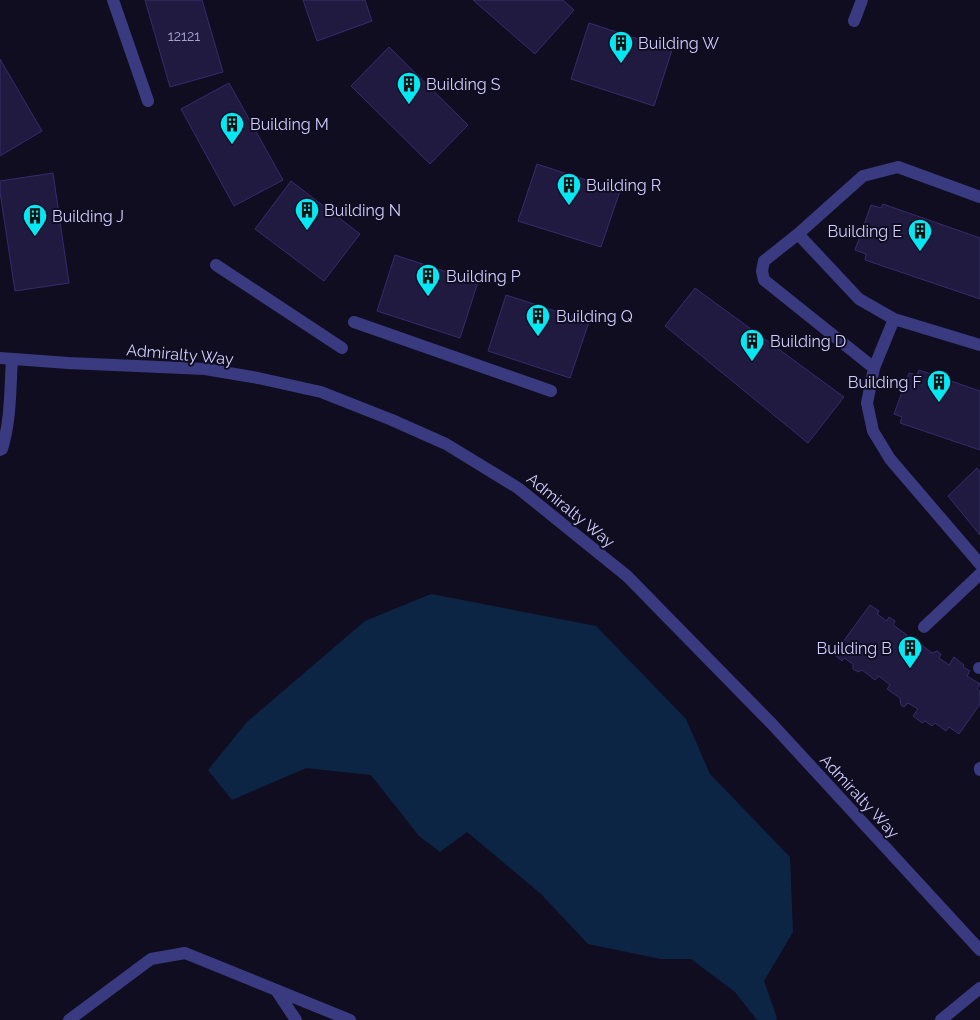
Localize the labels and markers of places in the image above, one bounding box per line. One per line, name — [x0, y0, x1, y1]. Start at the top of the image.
building icon: Building W — [608, 30, 634, 64]
place label: Building W — [638, 34, 719, 53]
building icon: Building S — [396, 71, 422, 105]
place label: Building S — [426, 75, 501, 94]
building icon: Building M — [219, 111, 245, 145]
place label: Building M — [250, 115, 329, 134]
building icon: Building R — [556, 172, 582, 206]
place label: Building R — [586, 176, 661, 195]
building icon: Building N — [294, 197, 320, 231]
place label: Building N — [324, 201, 401, 220]
building icon: Building J — [22, 203, 48, 237]
place label: Building J — [52, 207, 124, 226]
building icon: Building E — [907, 218, 933, 252]
place label: Building E — [828, 222, 902, 241]
building icon: Building P — [415, 263, 441, 297]
place label: Building P — [446, 267, 521, 286]
building icon: Building Q — [525, 303, 551, 337]
place label: Building Q — [556, 307, 633, 326]
building icon: Building D — [739, 328, 765, 362]
place label: Building D — [770, 332, 846, 351]
building icon: Building F — [926, 369, 952, 403]
place label: Building F — [848, 373, 922, 392]
building icon: Building B — [897, 635, 923, 669]
place label: Building B — [817, 639, 892, 658]

